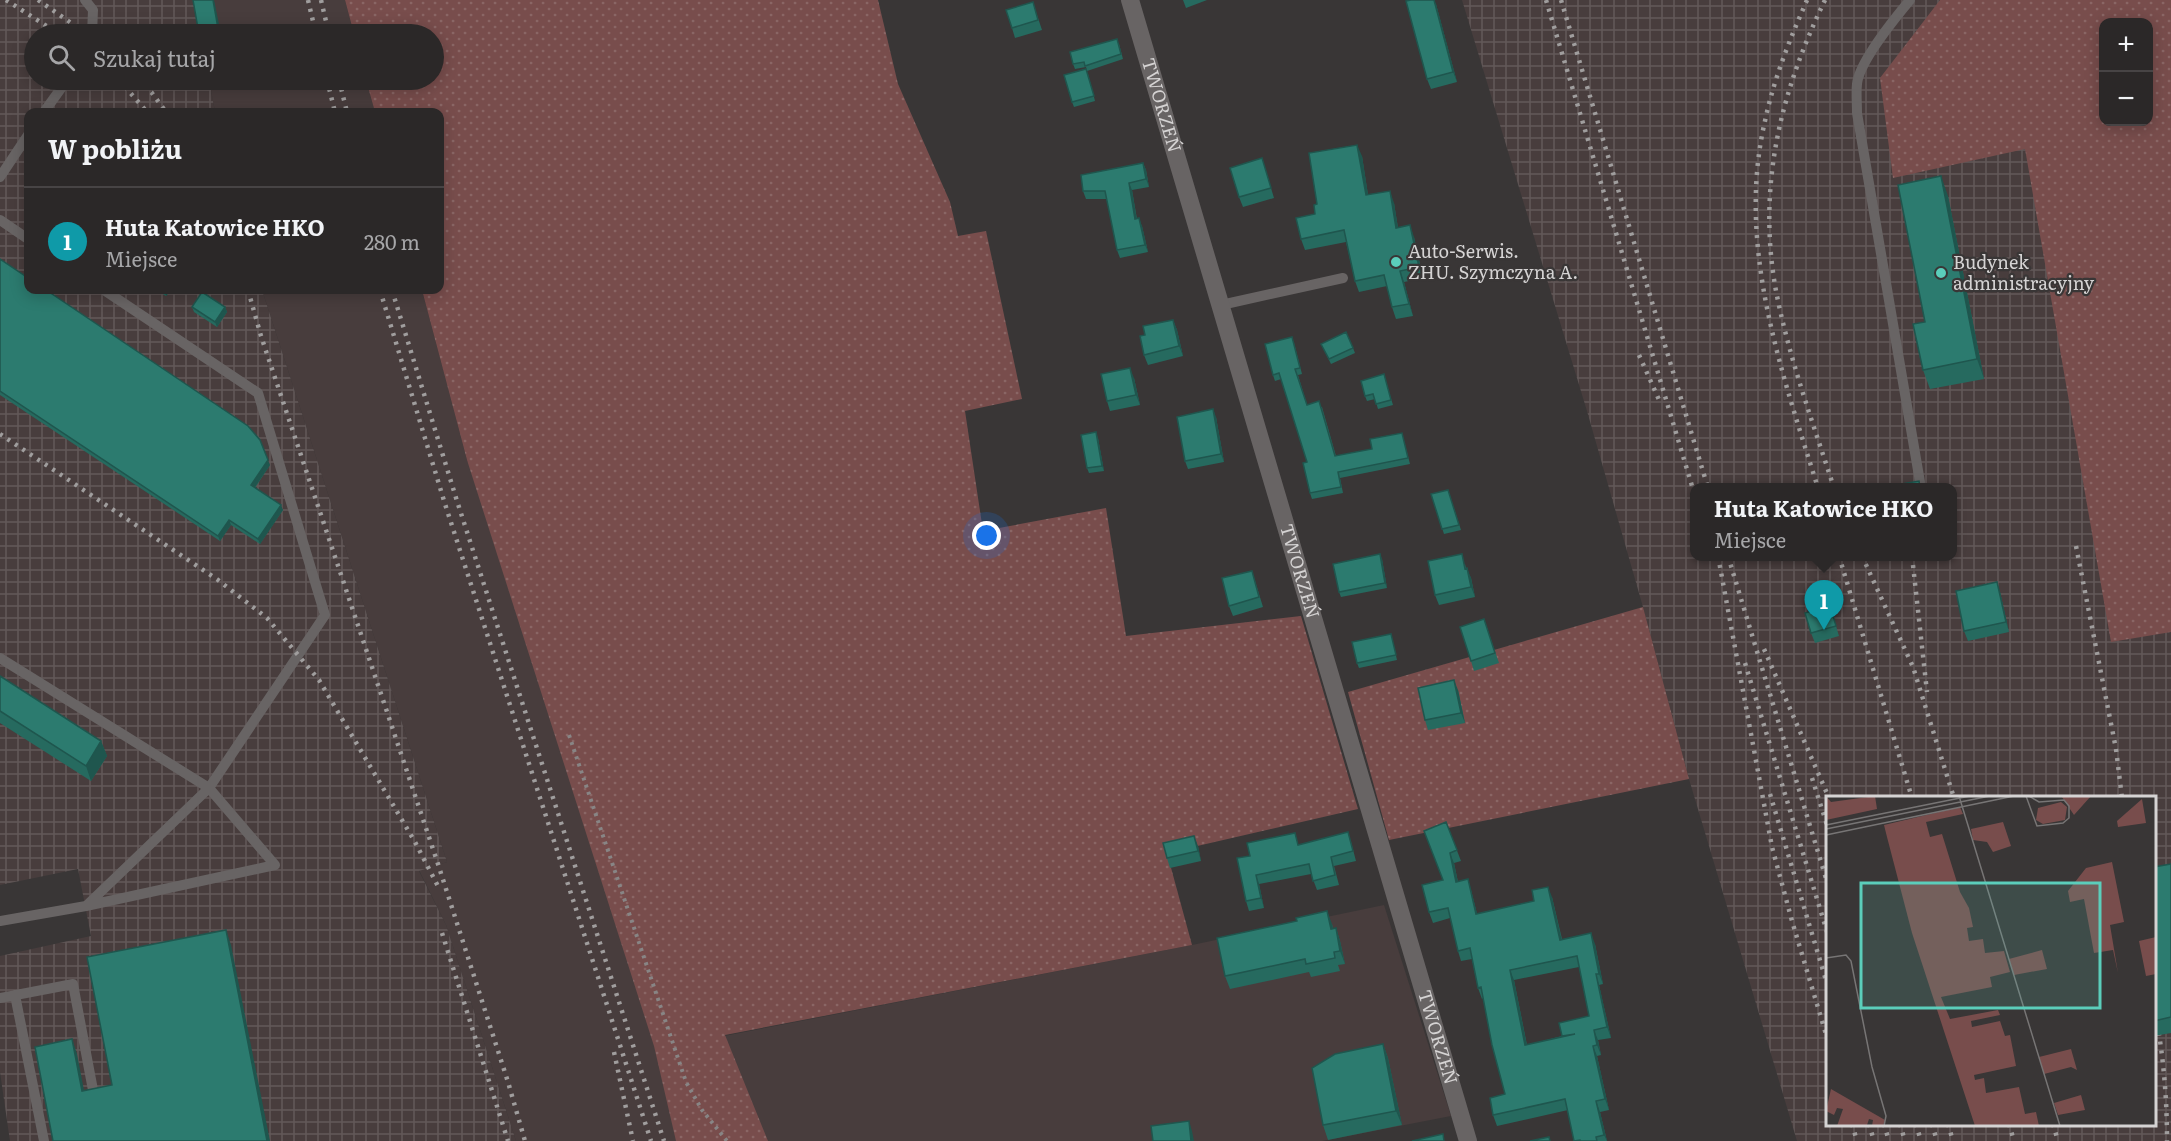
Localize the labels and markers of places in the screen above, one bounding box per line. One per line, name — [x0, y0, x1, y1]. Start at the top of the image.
place label: Auto-Serwis. ZHU. Szymczyna A. — [1408, 237, 1578, 285]
place label: Budynek administracyjny — [1953, 248, 2095, 296]
marker: Auto-Serwis. ZHU. Szymczyna A. — [1389, 255, 1403, 269]
marker: Budynek administracyjny — [1934, 266, 1948, 280]
pin: 1 — [1804, 580, 1844, 630]

